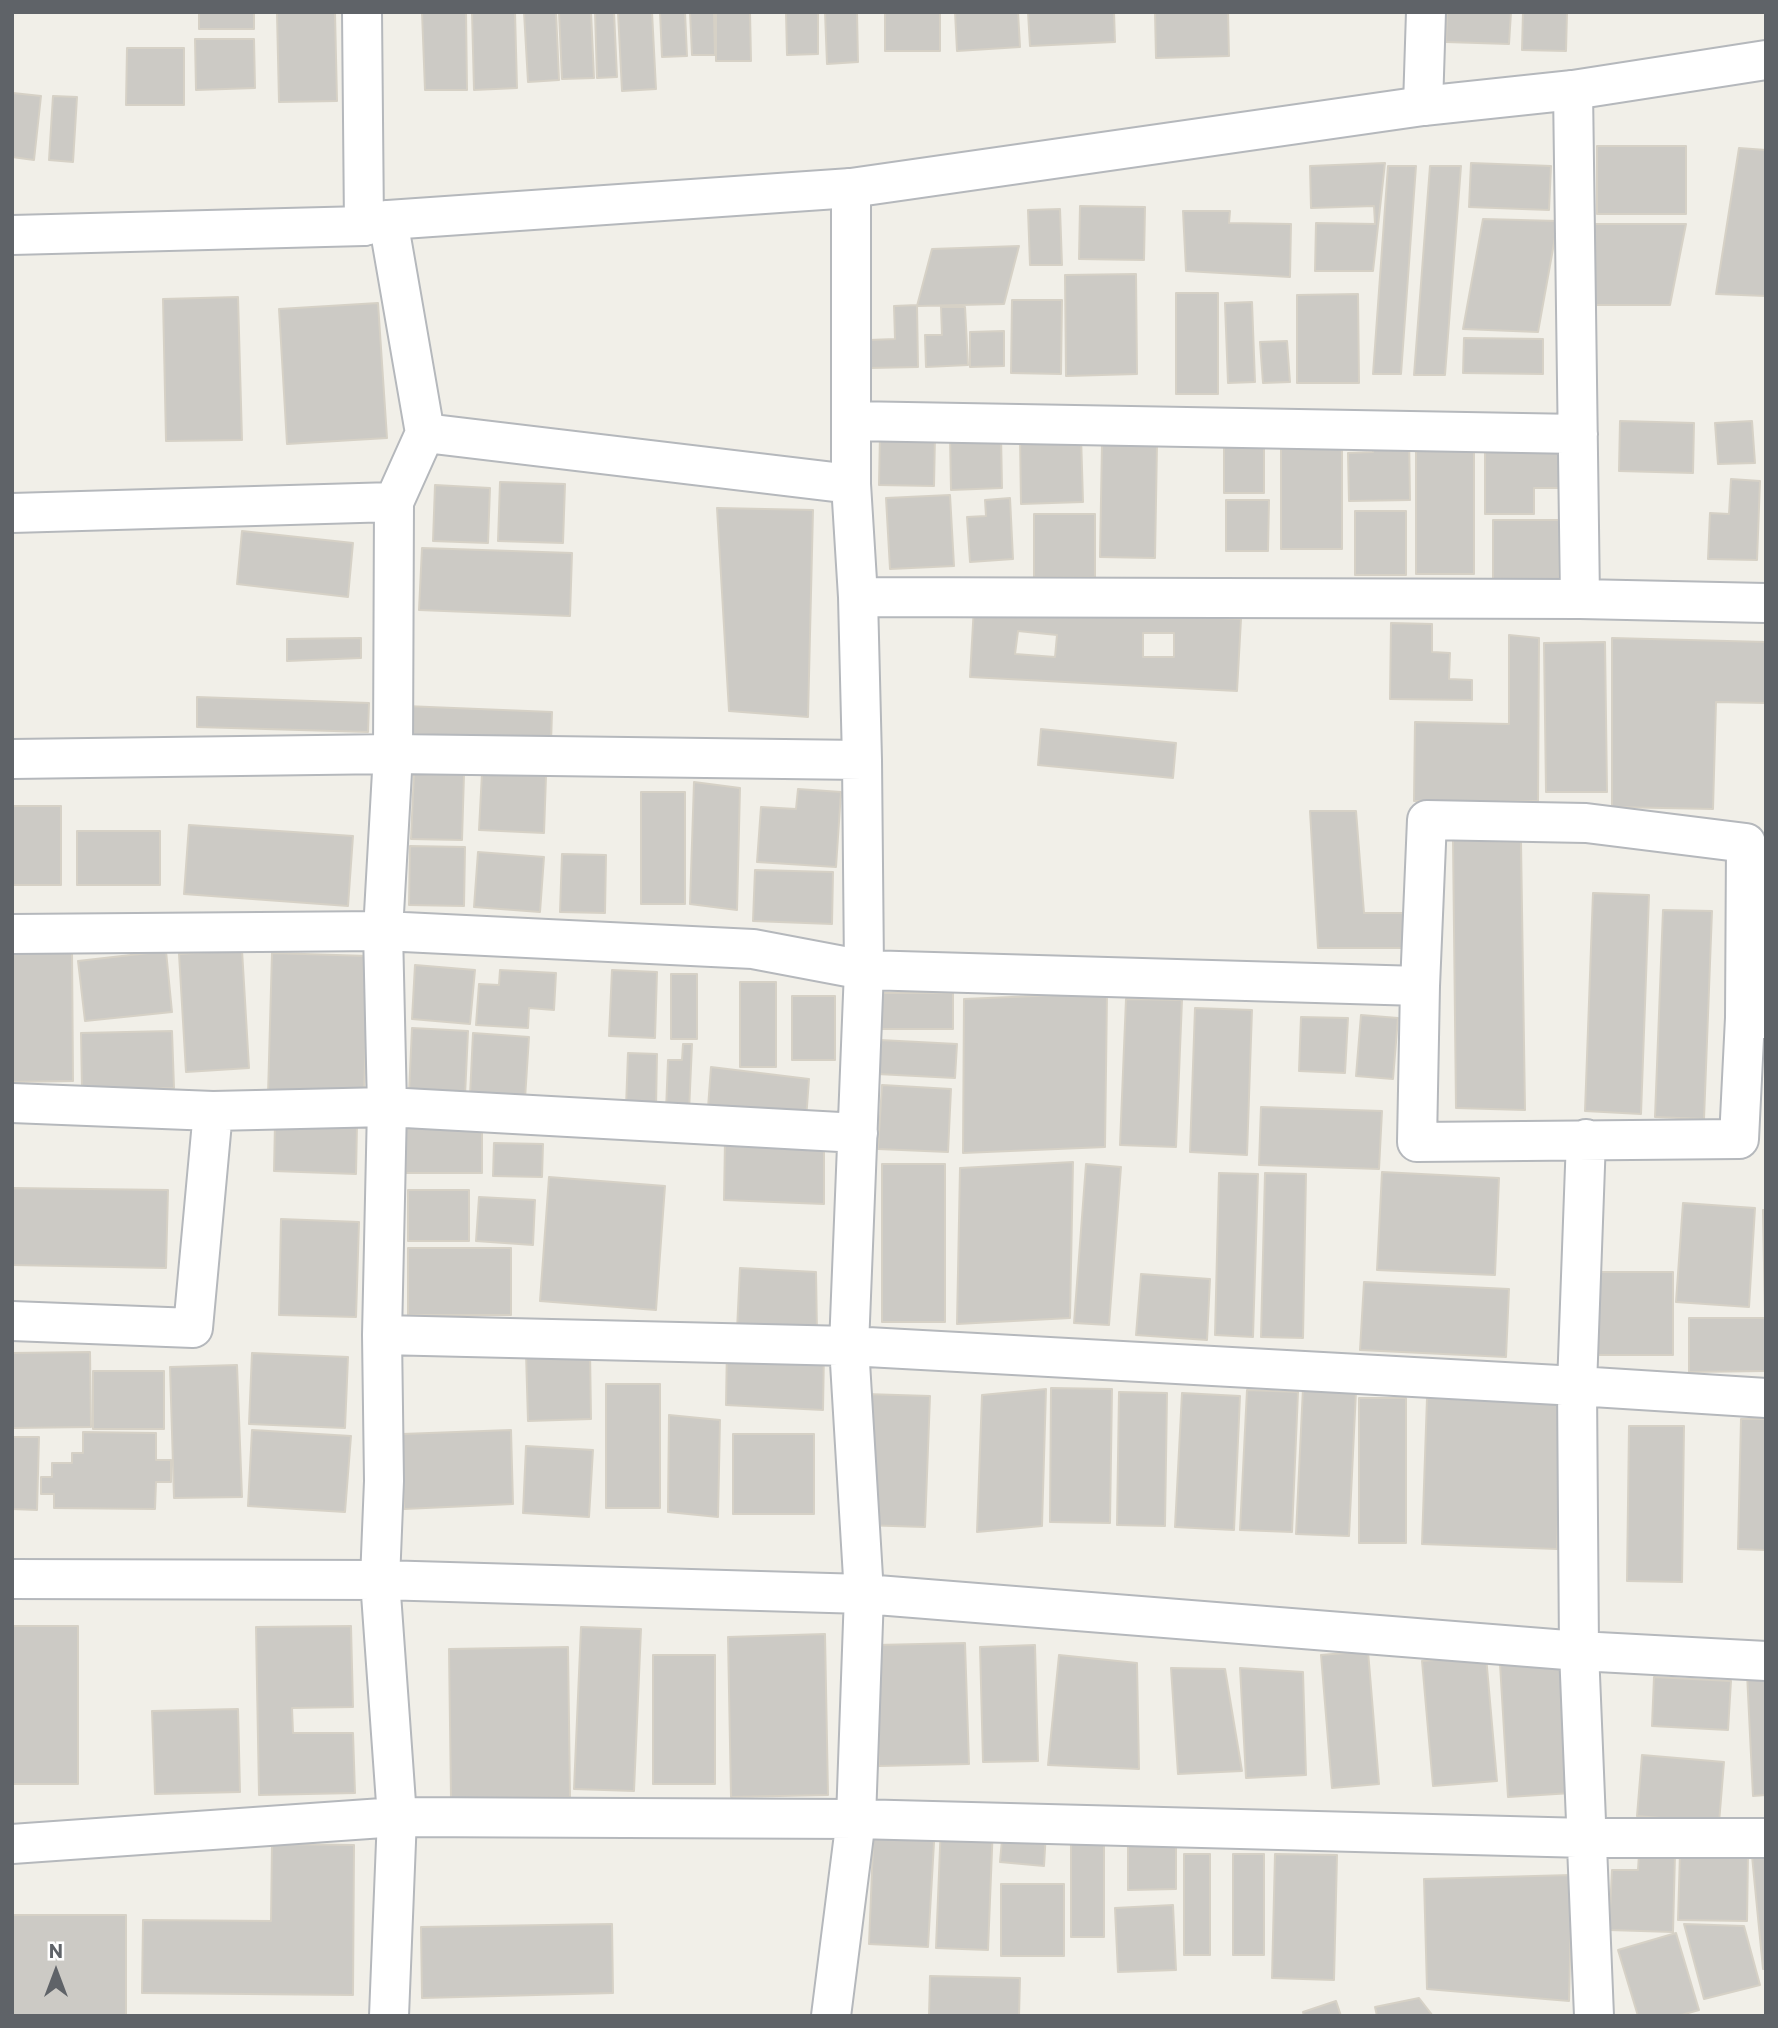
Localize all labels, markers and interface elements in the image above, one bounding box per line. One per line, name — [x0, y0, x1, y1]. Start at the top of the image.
north arrow — [21, 1937, 91, 2007]
text: N — [49, 1939, 63, 1962]

